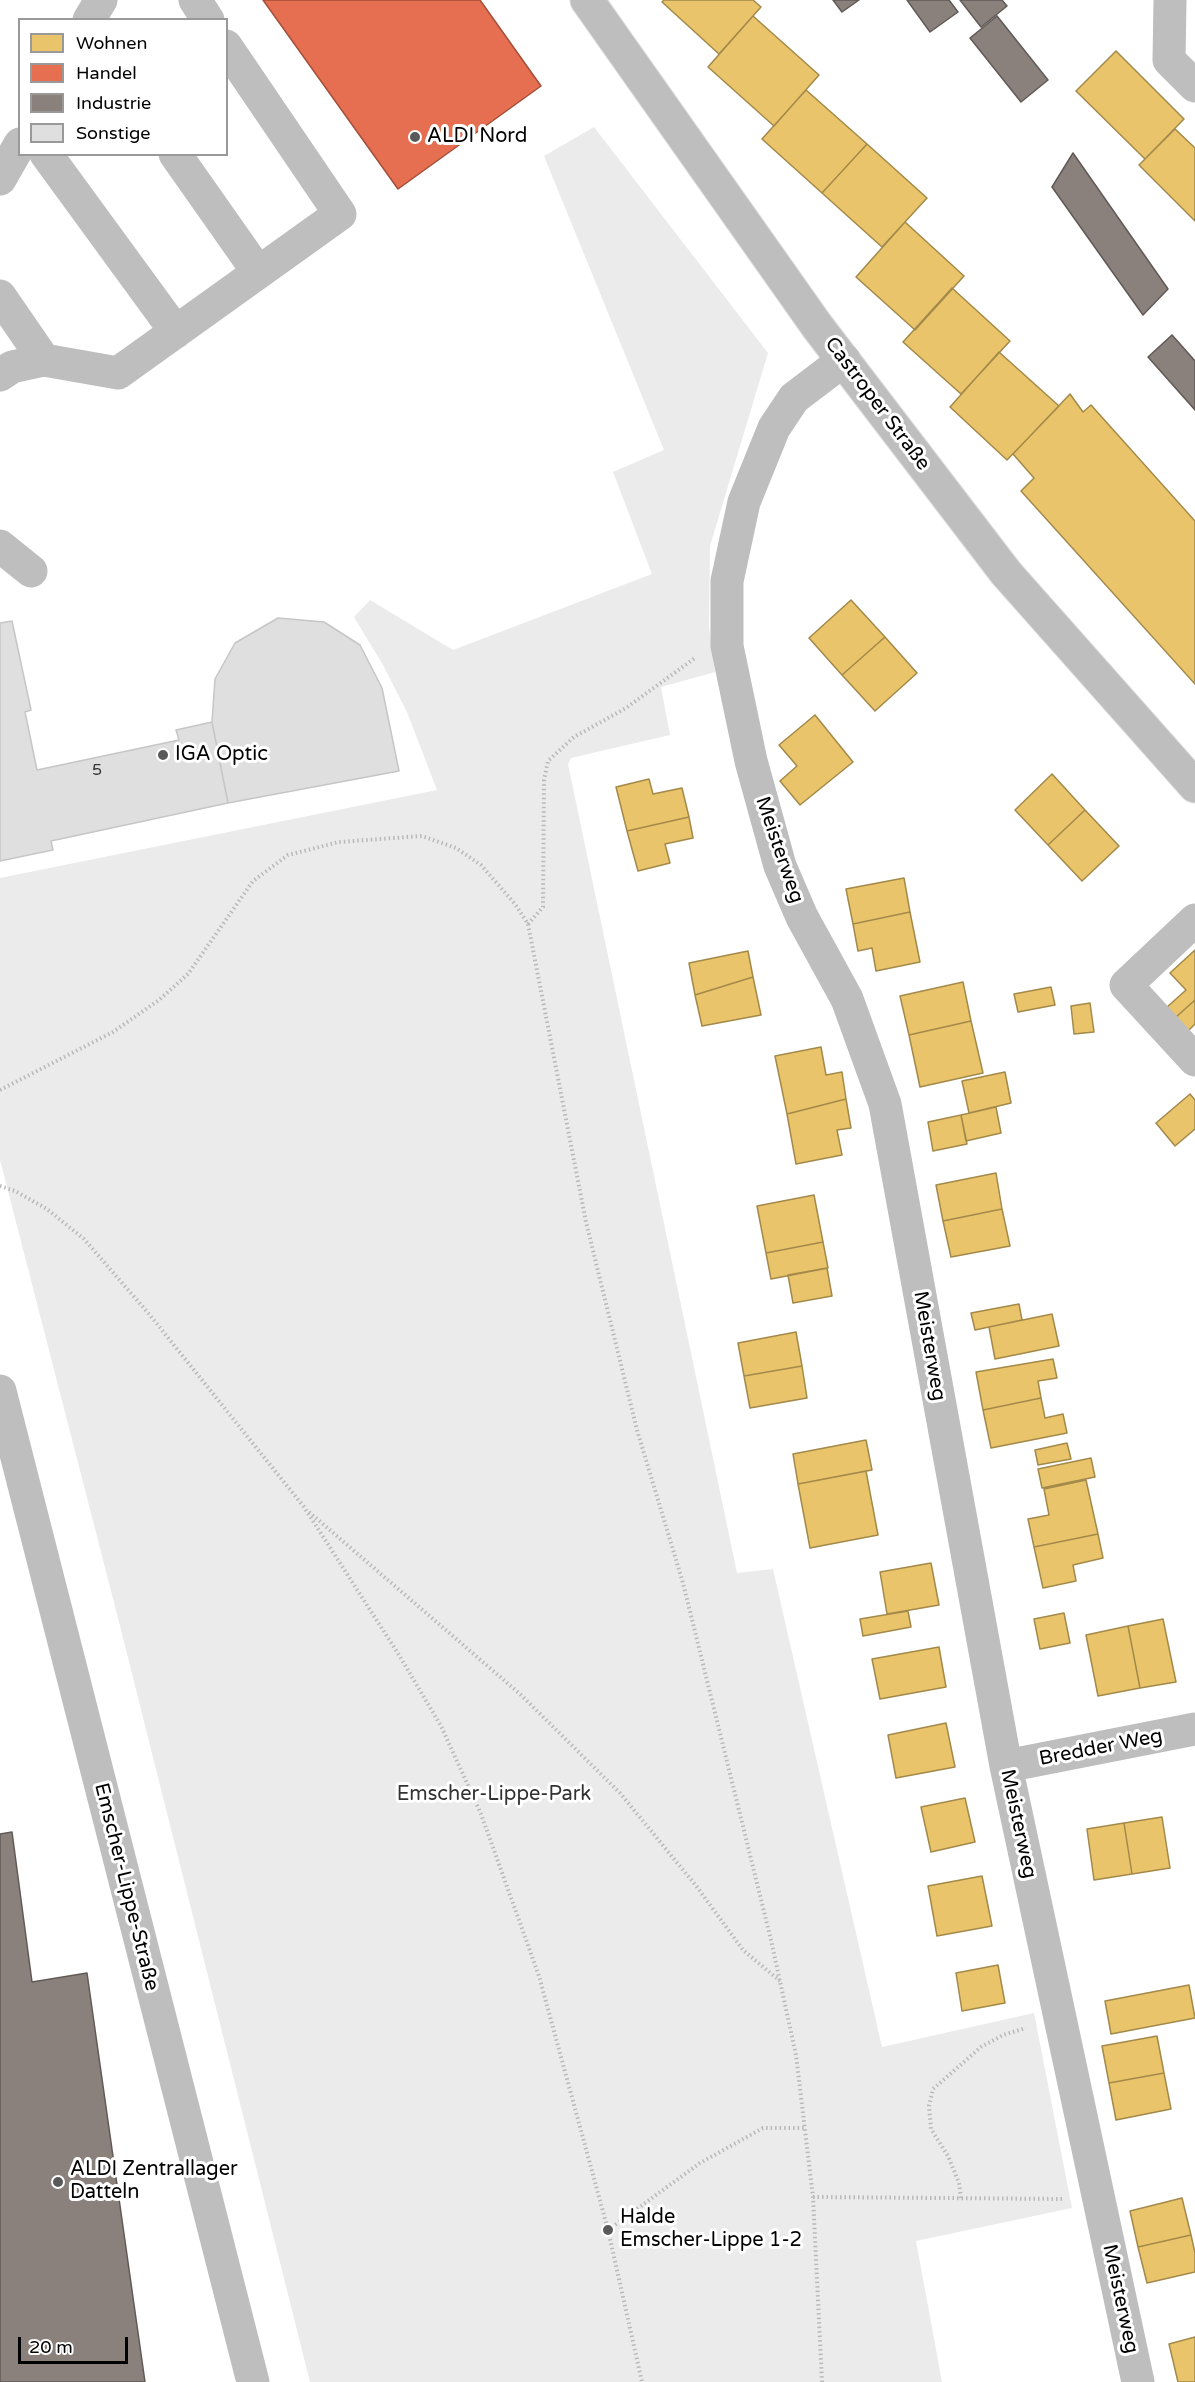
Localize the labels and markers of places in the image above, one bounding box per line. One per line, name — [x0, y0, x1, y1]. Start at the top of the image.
place label: ALDI Nord — [427, 125, 527, 149]
marker: ALDI Nord — [408, 130, 422, 144]
place label: IGA Optic — [175, 743, 268, 767]
marker: IGA Optic — [156, 748, 170, 762]
place label: ALDI Zentrallager Datteln — [70, 2158, 238, 2205]
marker: ALDI Zentrallager Datteln — [51, 2175, 65, 2189]
place label: Halde Emscher-Lippe 1-2 — [620, 2206, 802, 2253]
marker: Halde Emscher-Lippe 1-2 — [601, 2223, 615, 2237]

